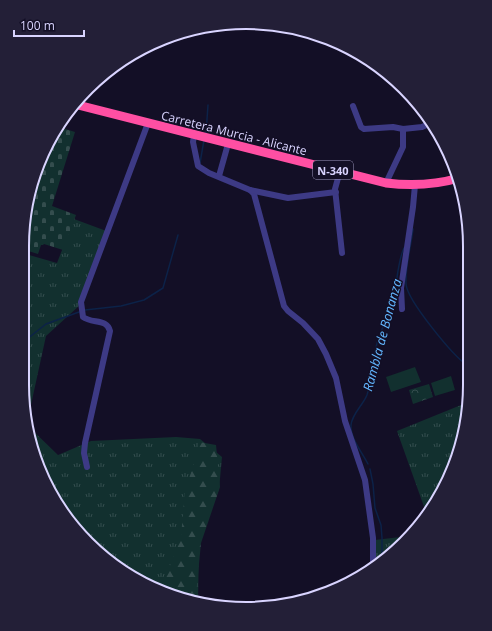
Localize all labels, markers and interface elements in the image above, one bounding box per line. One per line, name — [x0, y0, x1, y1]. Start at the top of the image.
scale bar — [14, 12, 84, 38]
text: 100 m — [20, 17, 55, 34]
street label: Carretera Murcia - Alicante — [159, 107, 309, 159]
road number: N-340 — [313, 161, 353, 179]
water label: Rambla de Bonanza — [358, 276, 406, 393]

